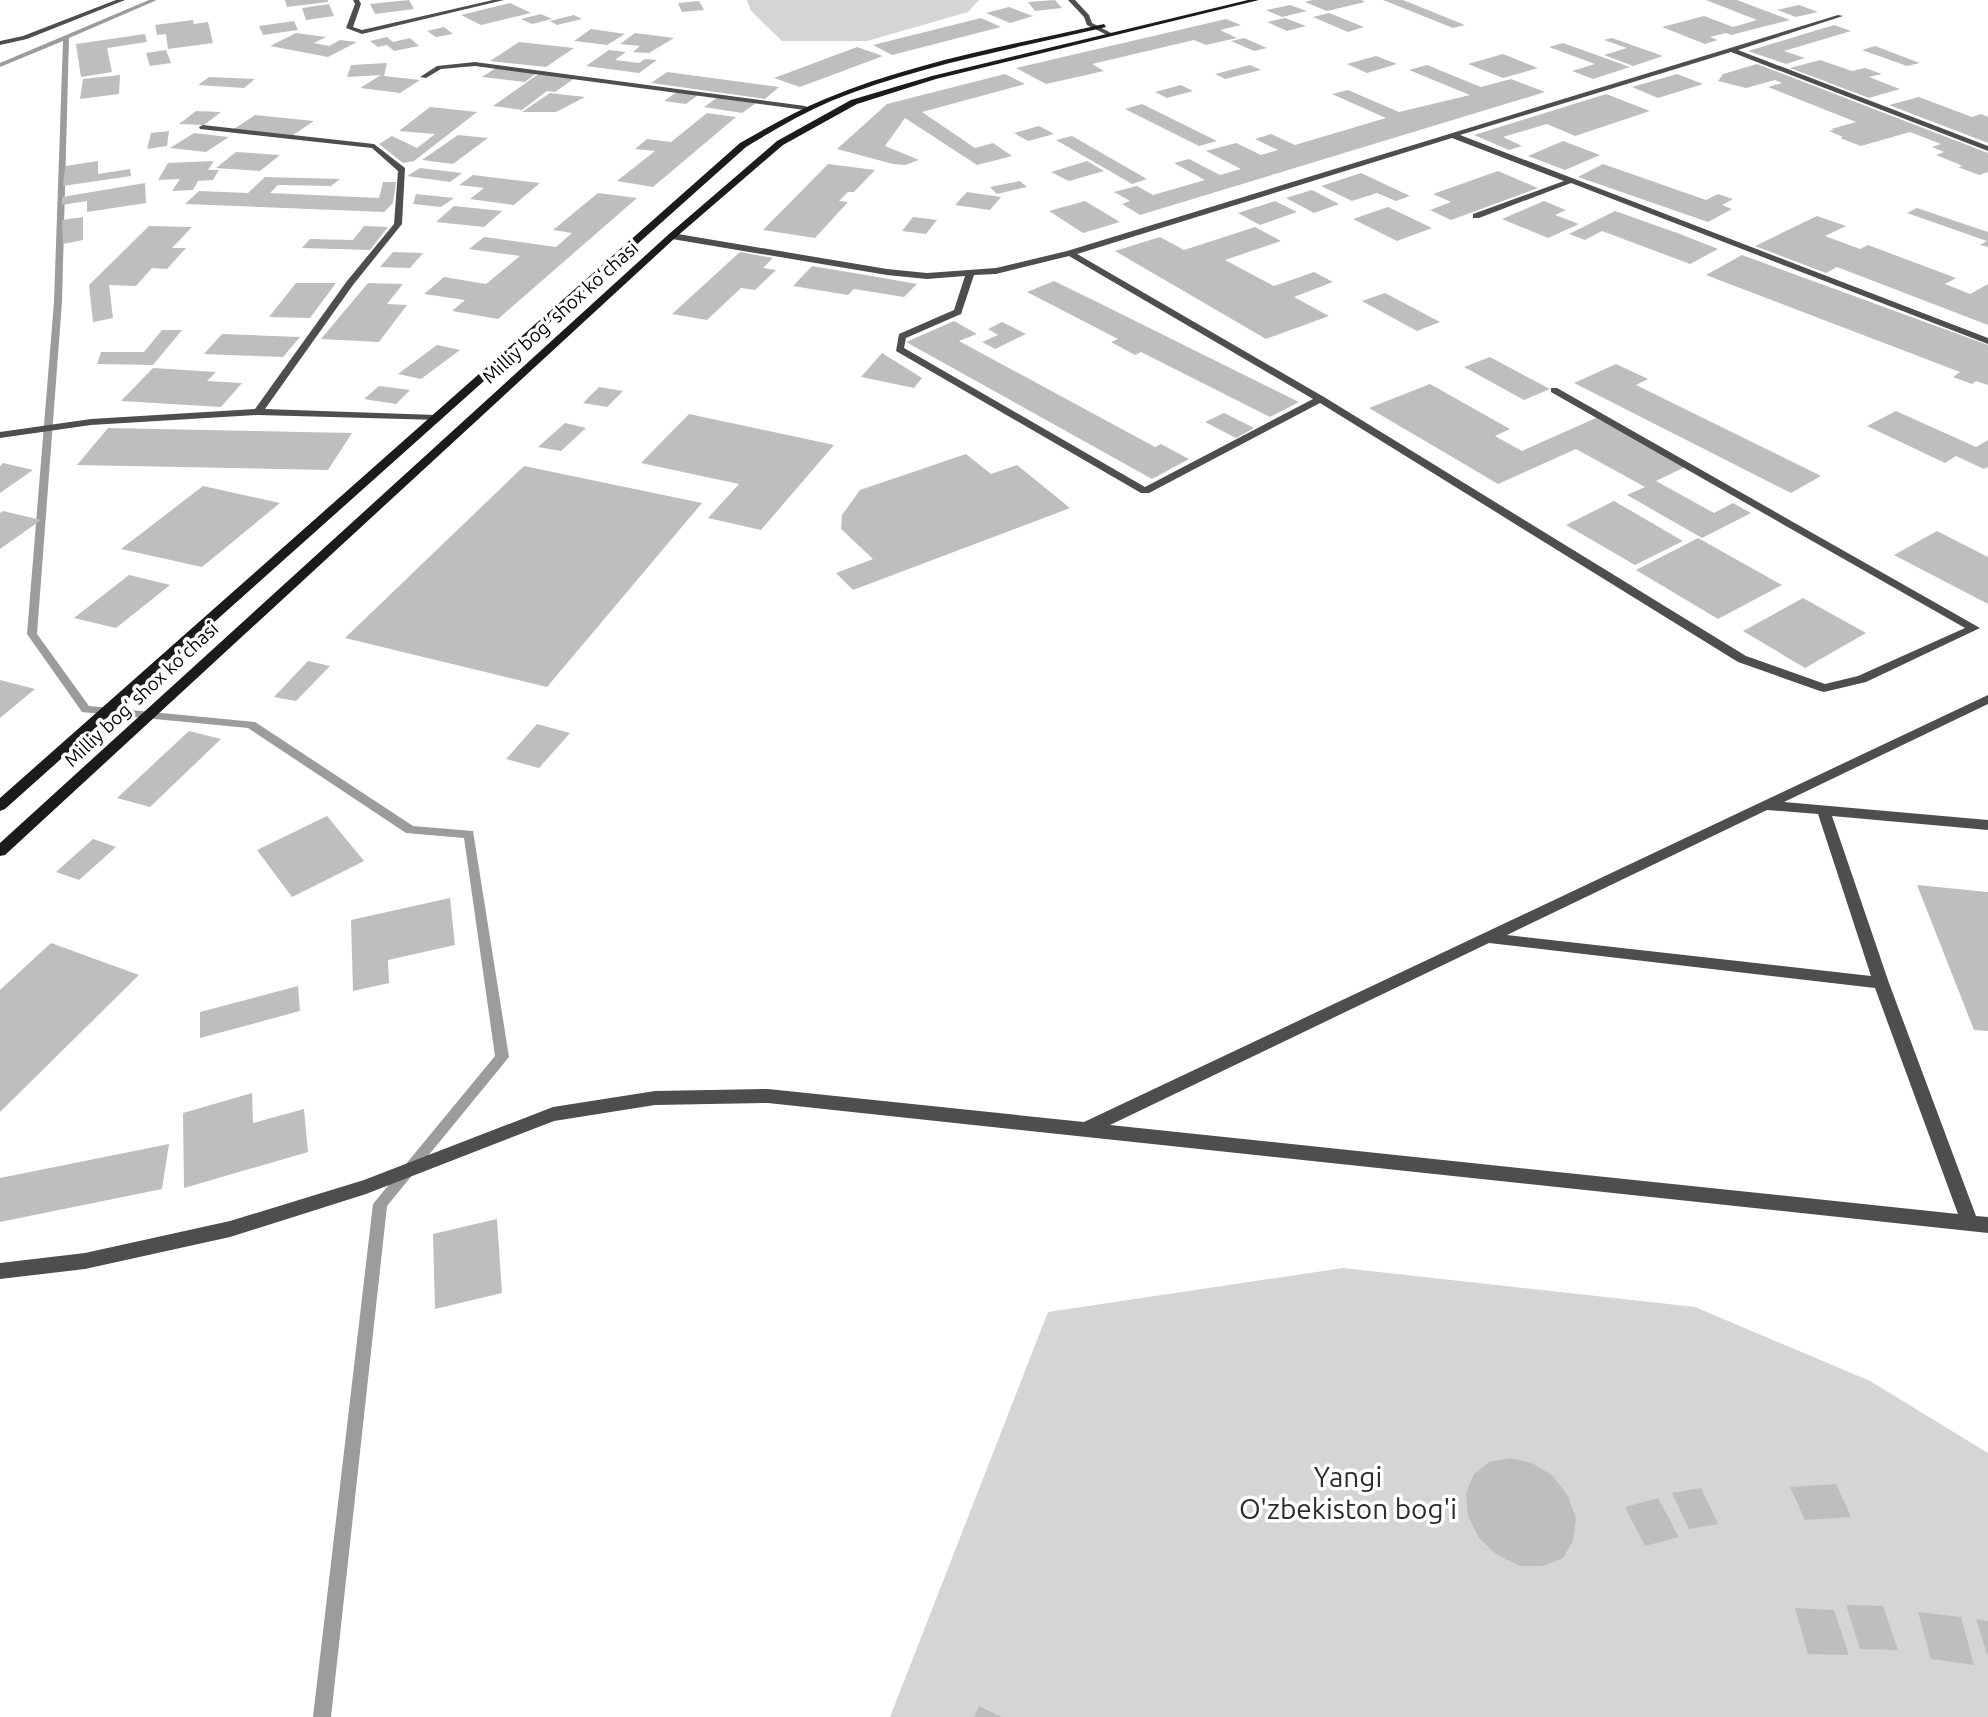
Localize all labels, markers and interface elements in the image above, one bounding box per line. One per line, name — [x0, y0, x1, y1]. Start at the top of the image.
street label: Milliy bog‘ shox ko‘chasi — [478, 236, 642, 388]
street label: Milliy bog‘ shox ko‘chasi — [60, 617, 222, 771]
park label: Yangi O'zbekiston bog'i — [1239, 1461, 1457, 1524]

